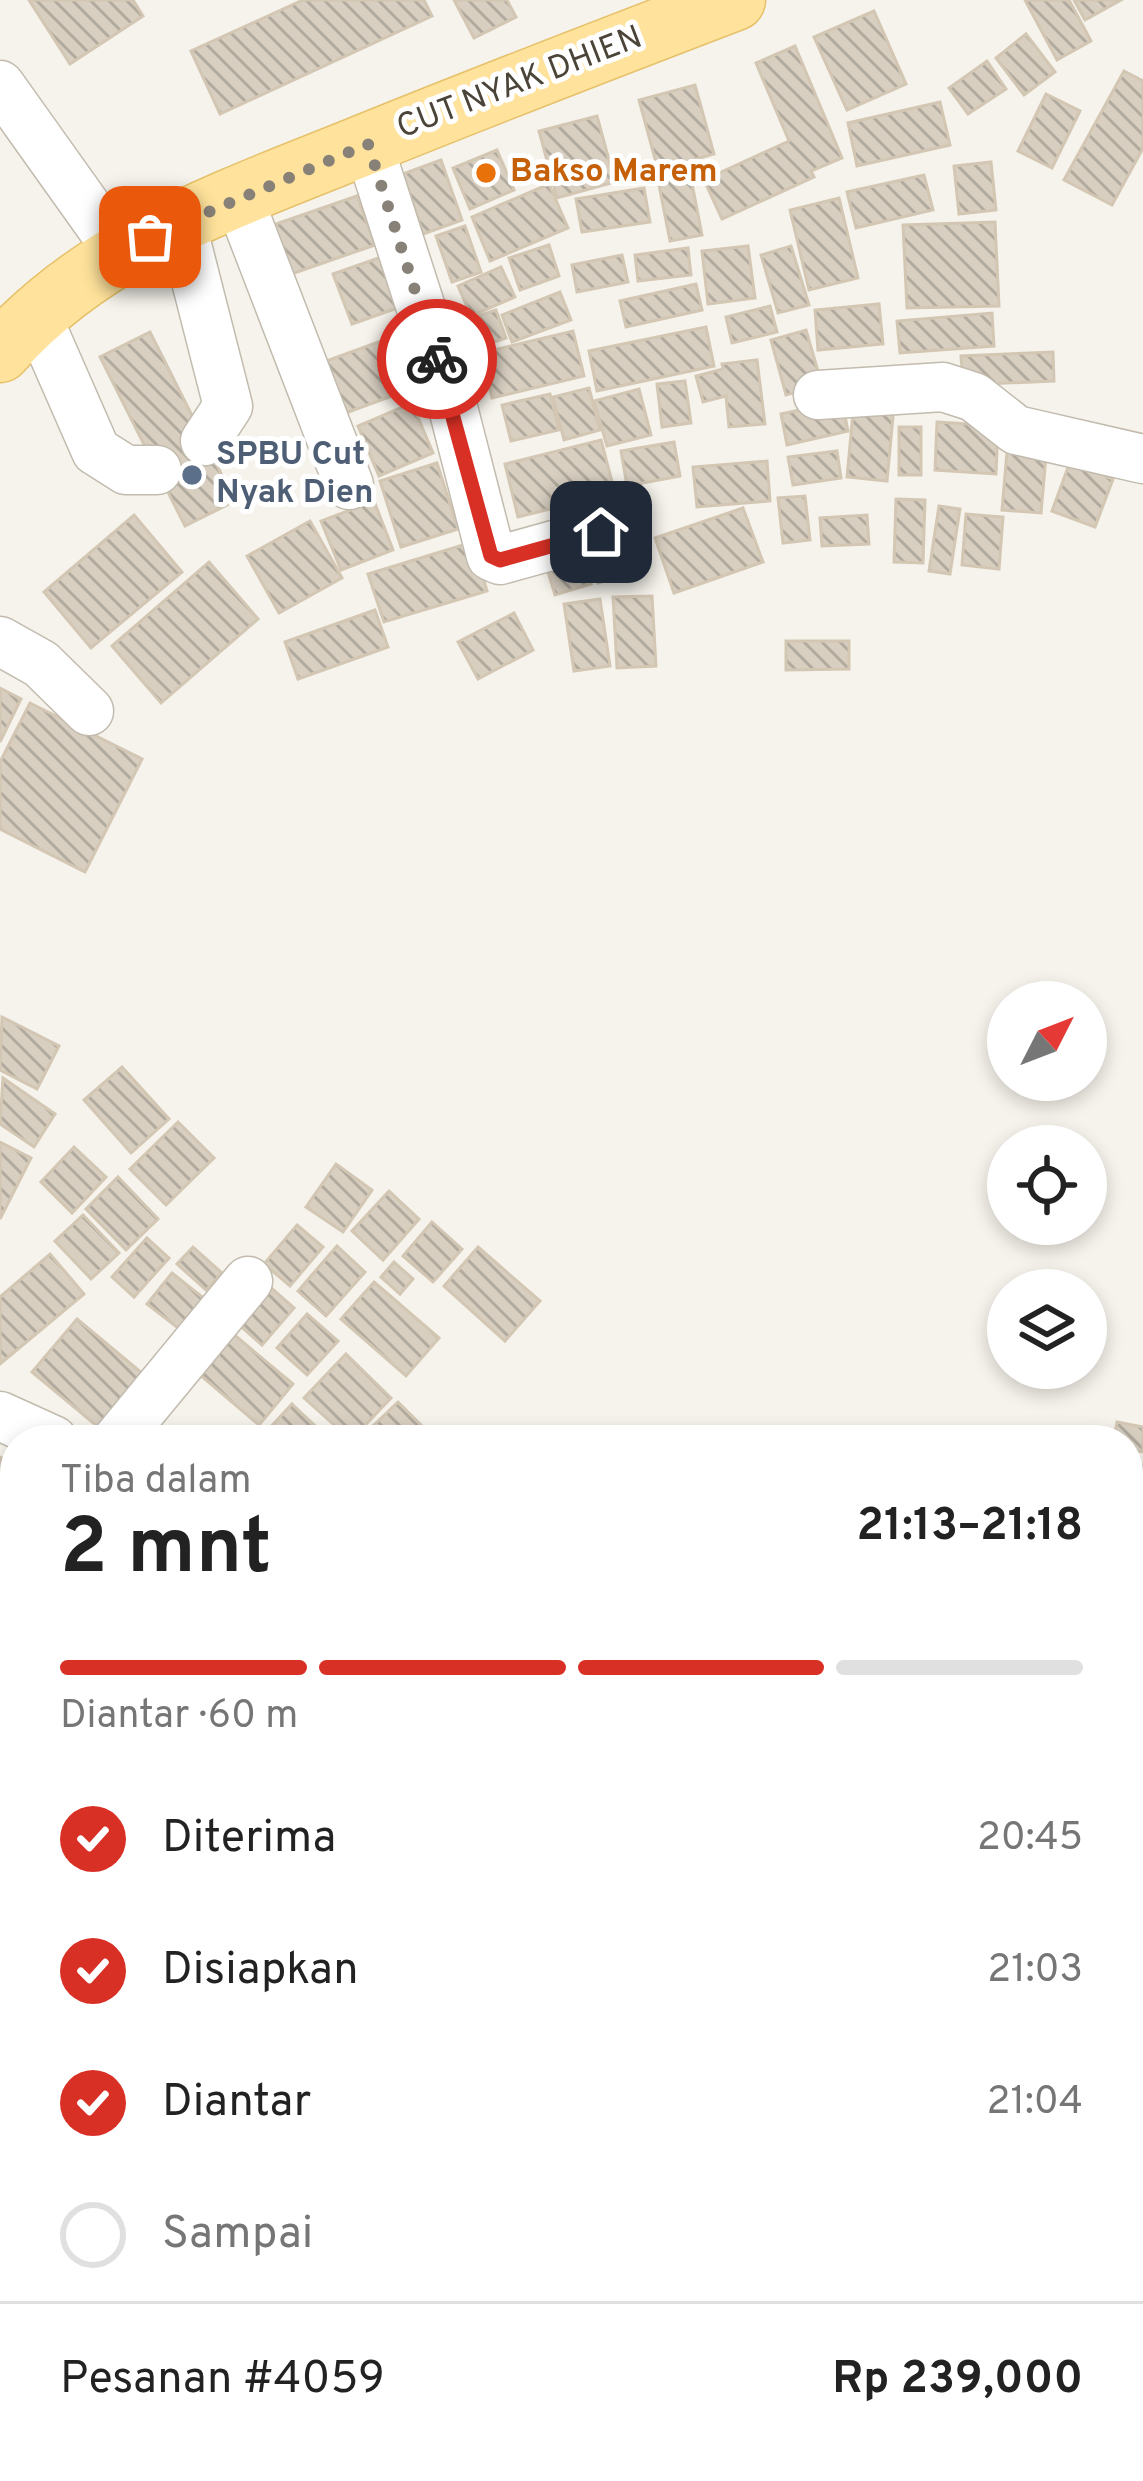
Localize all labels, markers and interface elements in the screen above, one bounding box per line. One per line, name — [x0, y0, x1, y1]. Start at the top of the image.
street label: CUT NYAK DHIEN — [391, 18, 649, 150]
place label: Bakso Marem — [510, 152, 718, 194]
marker: Bakso Marem — [473, 160, 499, 186]
pin — [99, 186, 201, 288]
icon: bag — [117, 204, 183, 270]
courier — [377, 299, 497, 419]
icon: bike — [404, 326, 470, 392]
place label: SPBU Cut Nyak Dien — [216, 435, 374, 515]
marker: SPBU Cut Nyak Dien — [179, 462, 205, 488]
pin — [550, 481, 652, 583]
icon: home — [568, 499, 634, 565]
north arrow — [987, 981, 1107, 1101]
map controls — [987, 981, 1107, 1389]
button: locate — [987, 1125, 1107, 1245]
button: layers — [987, 1269, 1107, 1389]
text: Tiba dalam — [60, 1458, 252, 1507]
text: 21:13–21:18 — [856, 1499, 1083, 1556]
text: 2 mnt — [60, 1502, 272, 1601]
text: Diantar · 60 m — [60, 1693, 298, 1742]
icon: check — [60, 1806, 126, 1872]
text: Diterima — [162, 1811, 336, 1868]
text: 20:45 — [977, 1815, 1083, 1864]
icon: check — [60, 1938, 126, 2004]
text: Disiapkan — [162, 1943, 359, 2000]
text: 21:03 — [987, 1947, 1083, 1996]
icon: check — [60, 2070, 126, 2136]
text: Diantar — [162, 2075, 311, 2132]
text: 21:04 — [987, 2079, 1083, 2128]
text: Sampai — [162, 2207, 313, 2264]
text: Pesanan #4059 — [60, 2352, 385, 2409]
text: Rp 239,000 — [832, 2352, 1083, 2409]

